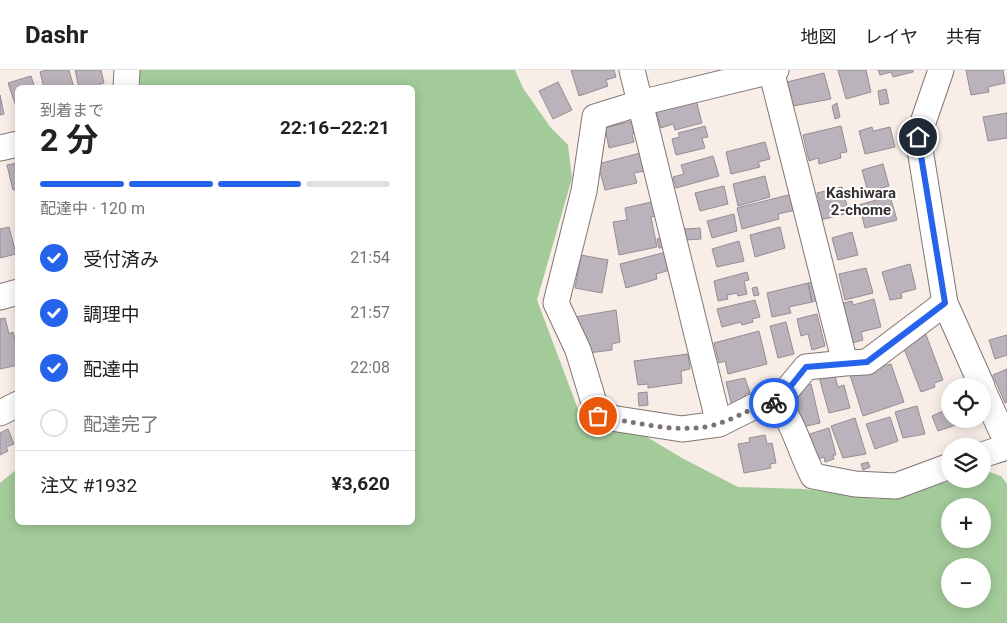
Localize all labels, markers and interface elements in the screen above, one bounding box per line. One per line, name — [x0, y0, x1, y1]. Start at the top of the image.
text: Dashr — [25, 21, 88, 49]
text: 地図 — [801, 26, 837, 47]
text: レイヤ — [865, 26, 918, 47]
text: 共有 — [946, 26, 982, 47]
text: 到着まで — [40, 101, 104, 120]
text: 22:16–22:21 — [280, 116, 390, 139]
pin — [897, 116, 939, 158]
text: 2 分 — [40, 121, 98, 159]
icon: home — [904, 123, 932, 151]
district label: Kashiwara 2-chome — [826, 184, 896, 219]
text: 配達中 · 120 m — [40, 199, 145, 218]
icon: check — [40, 244, 68, 272]
text: 受付済み — [83, 248, 159, 271]
text: 21:54 — [350, 248, 390, 267]
icon: check — [40, 299, 68, 327]
text: 調理中 — [83, 303, 140, 326]
text: 21:57 — [350, 303, 390, 322]
icon: check — [40, 354, 68, 382]
text: 配達中 — [83, 358, 140, 381]
text: 22:08 — [350, 358, 390, 377]
courier — [749, 378, 799, 428]
map controls — [941, 378, 991, 608]
button: locate — [941, 378, 991, 428]
icon: bike — [760, 389, 788, 417]
pin — [577, 395, 619, 437]
icon: bag — [584, 402, 612, 430]
text: 配達完了 — [83, 413, 159, 436]
button: layers — [941, 438, 991, 488]
text: ¥3,620 — [332, 472, 390, 495]
text: 注文 #1932 — [40, 474, 137, 497]
button: + — [941, 498, 991, 548]
button: − — [941, 558, 991, 608]

